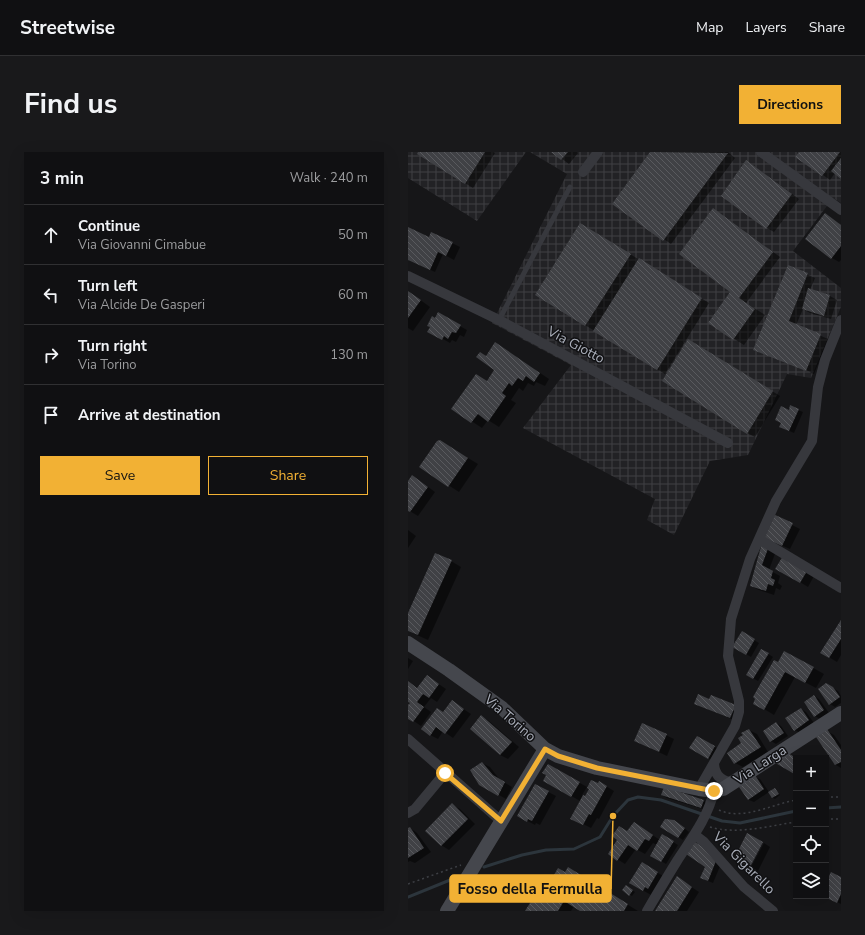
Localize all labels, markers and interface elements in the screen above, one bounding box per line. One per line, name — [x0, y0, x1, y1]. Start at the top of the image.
text: Streetwise — [20, 15, 115, 41]
text: Map — [696, 18, 723, 37]
text: Layers — [745, 18, 787, 37]
text: Share — [809, 18, 845, 37]
text: Find us — [24, 85, 118, 123]
button: Directions — [739, 85, 841, 124]
text: 3 min — [40, 167, 84, 190]
text: Walk · 240 m — [290, 169, 368, 187]
text: Continue — [78, 216, 140, 236]
icon: ahead — [40, 224, 62, 246]
text: 50 m — [338, 226, 368, 244]
text: Via Giovanni Cimabue — [78, 236, 206, 254]
text: Turn left — [78, 276, 137, 296]
icon: left — [40, 284, 62, 306]
text: 60 m — [338, 286, 368, 304]
text: Via Alcide De Gasperi — [78, 296, 205, 314]
street label: Via Giotto — [543, 322, 608, 368]
text: Turn right — [78, 336, 147, 356]
icon: right — [40, 344, 62, 366]
text: 130 m — [330, 346, 368, 364]
text: Via Torino — [78, 356, 137, 374]
icon: arrive — [40, 404, 62, 426]
text: Arrive at destination — [78, 405, 221, 425]
button: Save — [40, 456, 200, 495]
button: Share — [208, 456, 368, 495]
street label: Via Torino — [479, 689, 540, 746]
street label: Via Larga — [729, 741, 790, 790]
map controls — [793, 755, 829, 899]
button: + — [793, 755, 829, 791]
route start — [436, 764, 454, 782]
route end — [705, 782, 723, 800]
button: − — [793, 791, 829, 827]
street label: Via Gigarello — [708, 827, 780, 899]
button: locate — [793, 827, 829, 863]
button: layers — [793, 863, 829, 899]
callout: Fosso della Fermulla — [450, 875, 611, 902]
text: Fosso della Fermulla — [458, 879, 602, 899]

